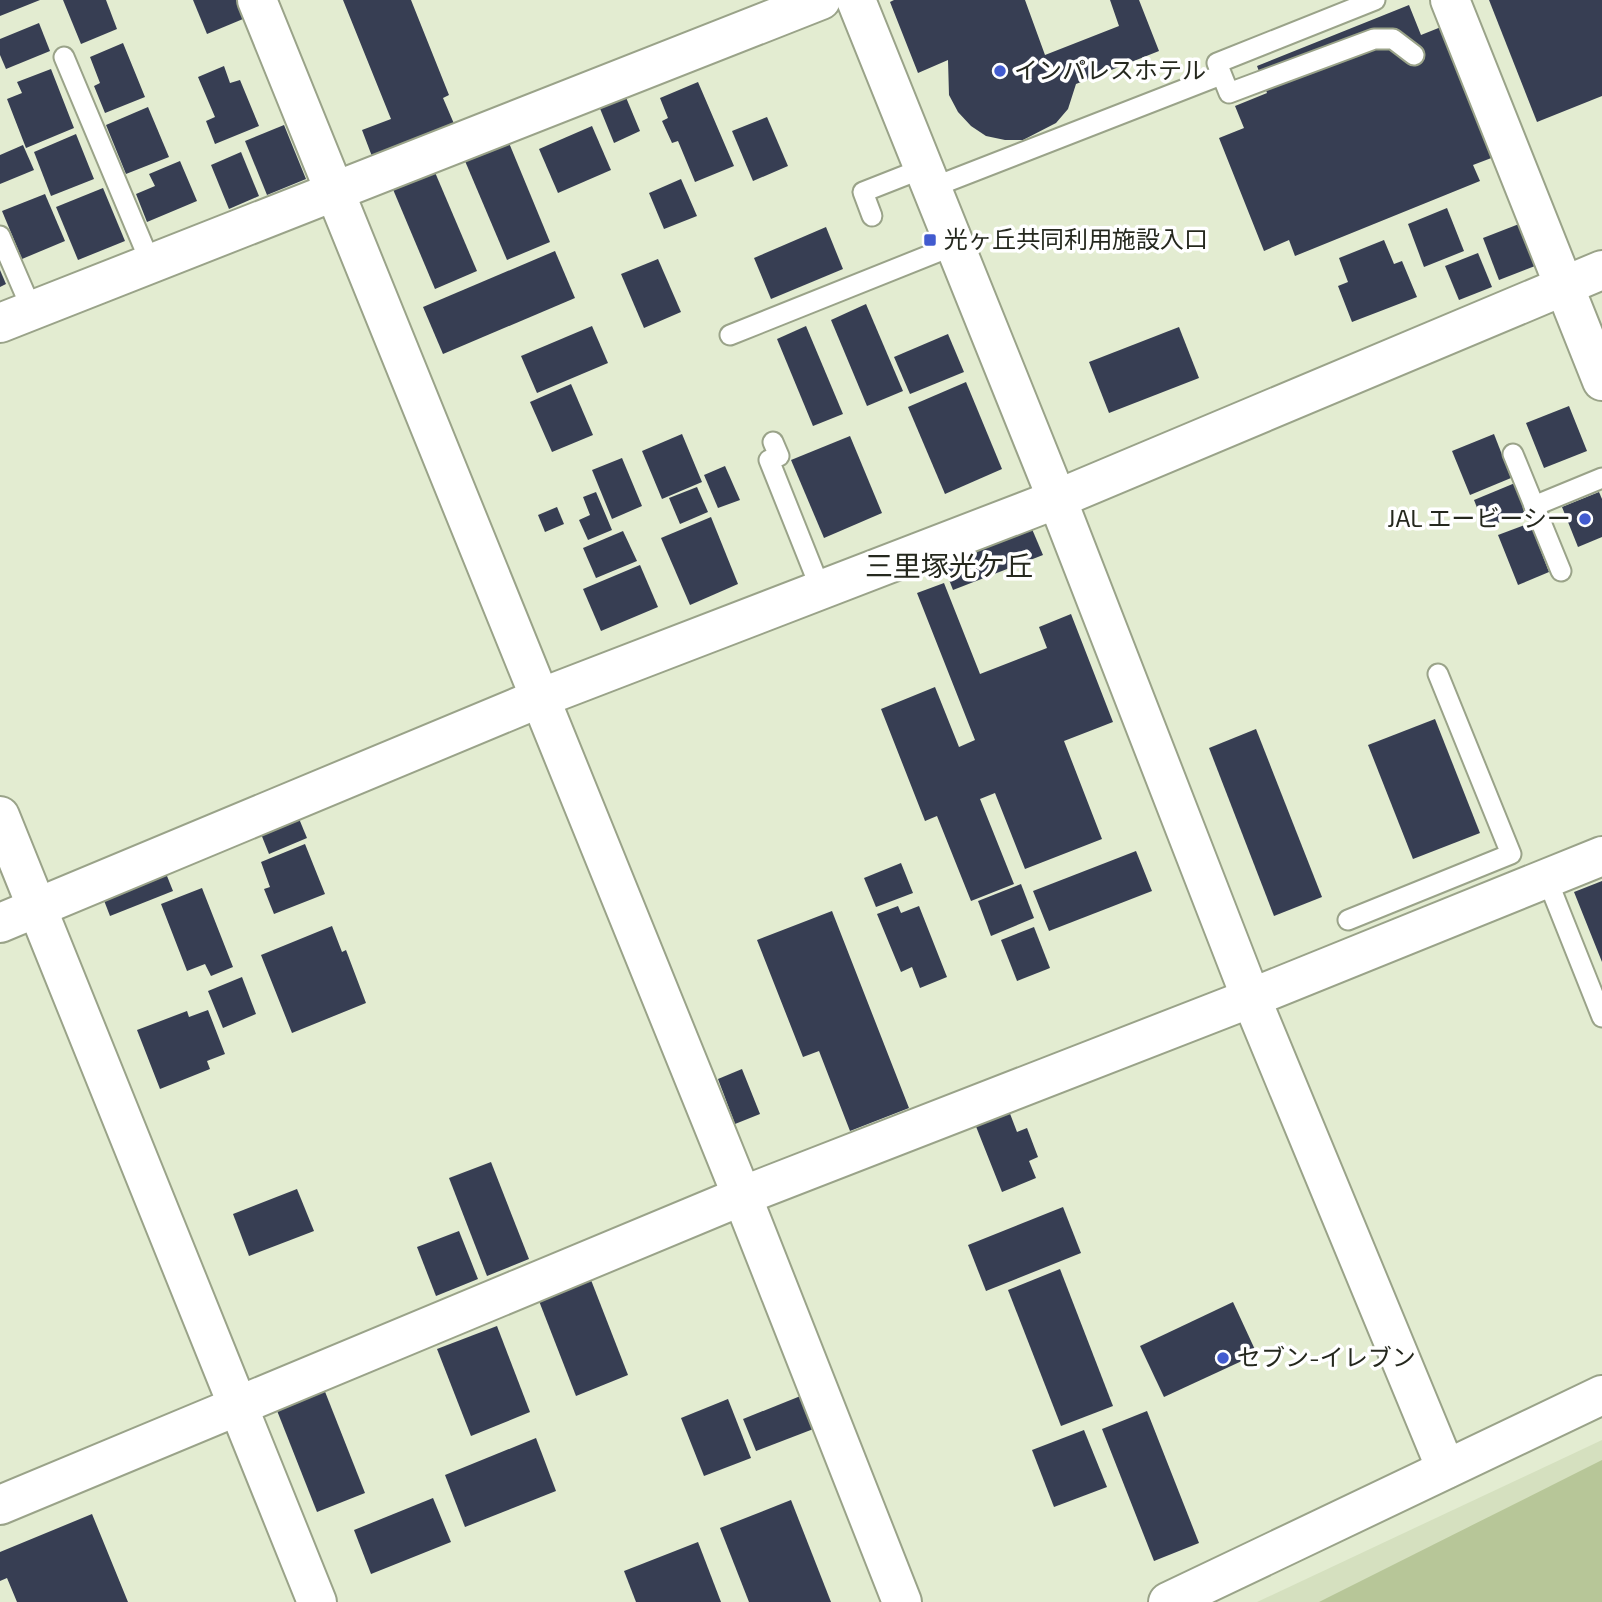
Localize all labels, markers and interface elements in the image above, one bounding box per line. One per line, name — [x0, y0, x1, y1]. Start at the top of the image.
place label: インパレスホテル — [1014, 55, 1206, 84]
marker: インパレスホテル — [992, 63, 1008, 79]
place label: 光ヶ丘共同利用施設入口 — [944, 224, 1208, 253]
marker: 光ヶ丘共同利用施設入口 — [922, 232, 938, 248]
place label: JAL エービーシー — [1387, 503, 1571, 532]
marker: JAL エービーシー — [1577, 511, 1593, 527]
district label: 三里塚光ケ丘 — [865, 548, 1033, 582]
place label: セブン-イレブン — [1237, 1342, 1416, 1371]
marker: セブン-イレブン — [1215, 1350, 1231, 1366]

